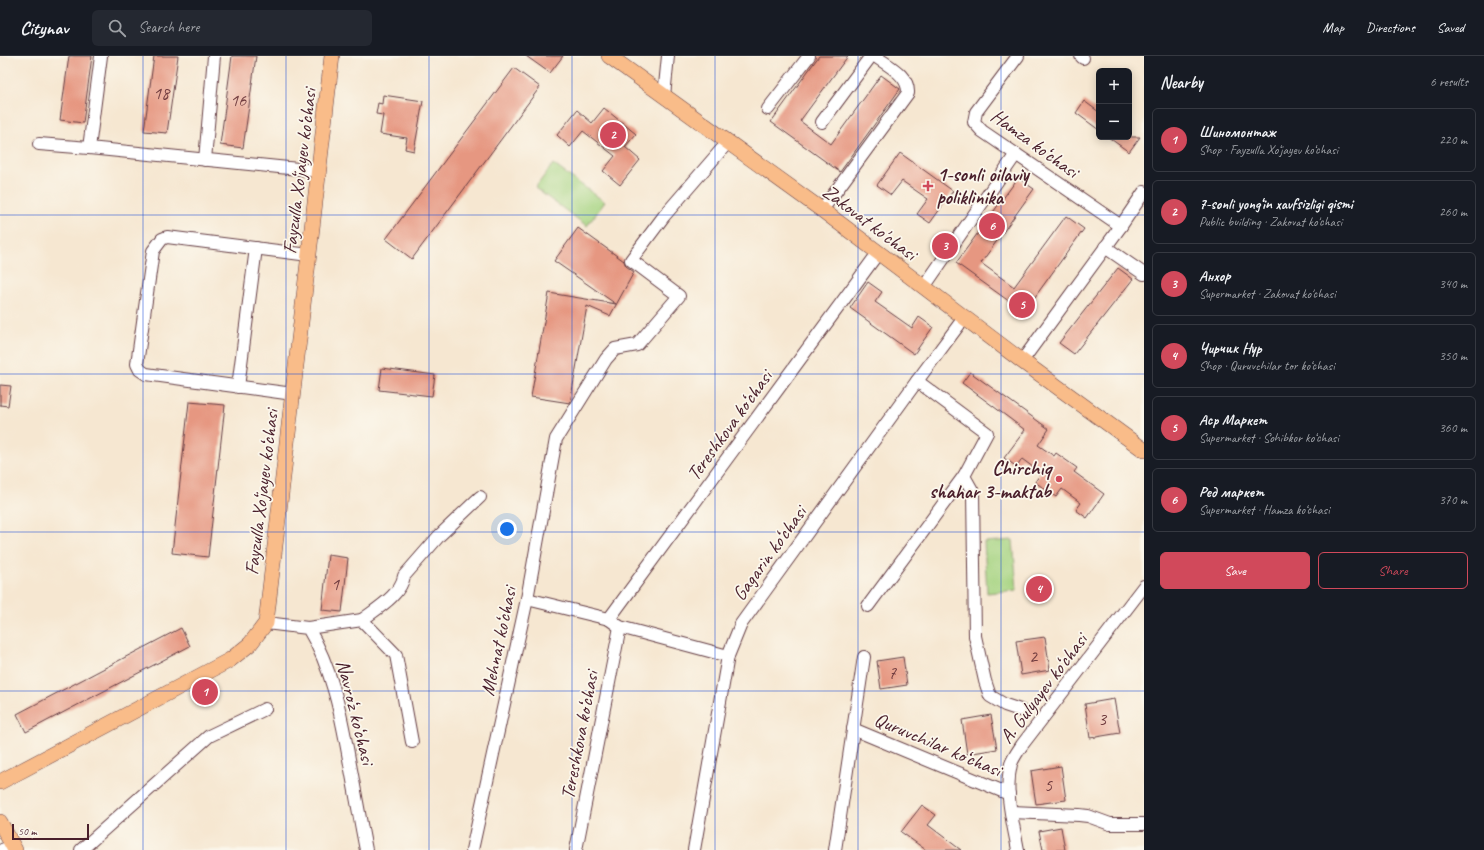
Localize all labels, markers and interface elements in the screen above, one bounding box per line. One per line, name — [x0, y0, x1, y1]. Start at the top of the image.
search box — [92, 10, 372, 46]
text: Citynav — [20, 16, 68, 40]
icon: search — [106, 17, 128, 39]
text: Search here — [138, 18, 199, 37]
text: Map — [1323, 19, 1344, 36]
text: Directions — [1366, 19, 1415, 36]
text: Saved — [1437, 19, 1464, 36]
map controls — [1096, 68, 1132, 140]
button: + — [1096, 68, 1132, 104]
text: Nearby — [1160, 72, 1203, 93]
text: 6 results — [1430, 74, 1468, 90]
house number: 18 — [153, 82, 171, 104]
street label: Fayzulla Xo‘jayev ko‘chasi — [277, 85, 322, 255]
house number: 16 — [230, 89, 247, 111]
street label: Hamza ko‘chasi — [986, 103, 1085, 185]
button: − — [1096, 104, 1132, 140]
pin: 2 — [600, 120, 626, 150]
text: Шиномонтаж — [1199, 123, 1276, 142]
text: 1 — [1171, 132, 1177, 148]
text: 220 m — [1439, 132, 1467, 148]
text: Shop · Fayzulla Xo‘jayev ko‘chasi — [1199, 142, 1338, 158]
place label: 1-sonli oilaviy poliklinika — [937, 162, 1031, 210]
street label: Zakovat ko'chasi — [818, 179, 924, 267]
marker: 1-sonli oilaviy poliklinika — [922, 180, 934, 192]
text: 7-sonli yong‘in xavfsizligi qismi — [1199, 195, 1353, 214]
text: 2 — [1171, 204, 1177, 220]
text: 260 m — [1439, 204, 1467, 220]
pin: 6 — [979, 211, 1005, 241]
text: Public building · Zakovat ko'chasi — [1199, 214, 1342, 230]
pin: 3 — [932, 231, 958, 261]
text: Анхор — [1199, 267, 1231, 286]
text: 3 — [1171, 276, 1177, 292]
text: 340 m — [1439, 276, 1467, 292]
text: Supermarket · Zakovat ko'chasi — [1199, 286, 1336, 302]
pin: 5 — [1009, 290, 1035, 320]
text: Чирчик Нур — [1199, 339, 1261, 358]
text: 4 — [1171, 348, 1177, 364]
text: 350 m — [1439, 348, 1467, 364]
text: Shop · Quruvchilar tor ko‘chasi — [1199, 358, 1335, 374]
street label: Tereshkova ko‘chasi — [681, 363, 779, 485]
street label: Fayzulla Xo‘jayev ko‘chasi — [239, 406, 284, 576]
text: Аср Маркет — [1199, 411, 1267, 430]
text: 5 — [1171, 420, 1177, 436]
text: 360 m — [1439, 420, 1467, 436]
text: Supermarket · Sohibkor ko‘chasi — [1199, 430, 1339, 446]
place label: Chirchiq shahar 3-maktab — [929, 456, 1053, 504]
marker: Chirchiq shahar 3-maktab — [1054, 474, 1064, 484]
text: Ред маркет — [1199, 483, 1264, 502]
text: 6 — [1171, 492, 1177, 508]
text: 370 m — [1439, 492, 1467, 508]
street label: Gagarin ko‘chasi — [727, 499, 813, 605]
text: Supermarket · Hamza ko‘chasi — [1199, 502, 1330, 518]
your location — [497, 519, 517, 539]
button: Save — [1160, 552, 1310, 589]
button: Share — [1318, 552, 1468, 589]
house number: 1 — [331, 573, 340, 595]
pin: 4 — [1026, 574, 1052, 604]
street label: Mehnat ko‘chasi — [475, 582, 523, 698]
street label: A. Gulyayev ko‘chasi — [994, 627, 1094, 748]
house number: 2 — [1029, 645, 1039, 667]
street label: Navro‘z ko‘chasi — [330, 657, 381, 769]
house number: 7 — [888, 662, 897, 684]
street label: Tereshkova ko‘chasi — [555, 667, 605, 801]
pin: 1 — [192, 677, 218, 707]
street label: Quruvchilar ko‘chasi — [871, 706, 1007, 783]
house number: 3 — [1098, 708, 1108, 730]
house number: 5 — [1044, 774, 1053, 796]
scale bar — [12, 822, 89, 841]
text: 50 m — [18, 824, 37, 838]

